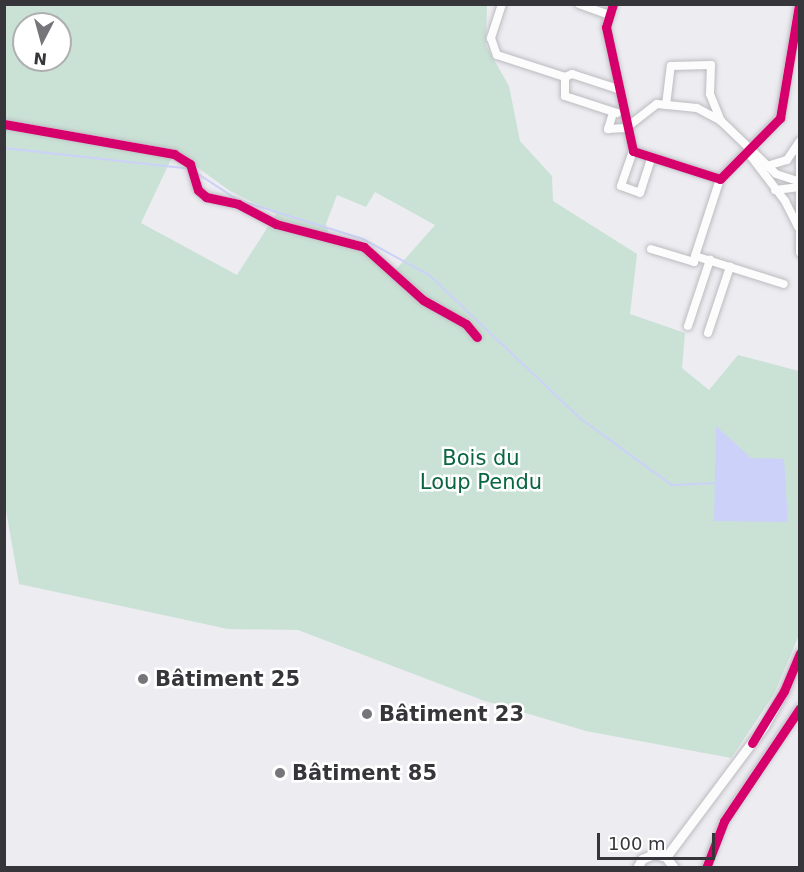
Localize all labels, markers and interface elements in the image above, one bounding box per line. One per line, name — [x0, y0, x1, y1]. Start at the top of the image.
north arrow — [12, 12, 72, 72]
text: N — [33, 48, 48, 69]
park label: Bois du Loup Pendu — [420, 445, 542, 495]
place label: Bâtiment 25 — [155, 666, 300, 692]
marker: Bâtiment 25 — [136, 672, 150, 686]
place label: Bâtiment 23 — [379, 701, 524, 727]
marker: Bâtiment 23 — [360, 707, 374, 721]
place label: Bâtiment 85 — [292, 760, 437, 786]
marker: Bâtiment 85 — [273, 766, 287, 780]
scale bar — [600, 821, 718, 859]
text: 100 m — [608, 833, 666, 854]

